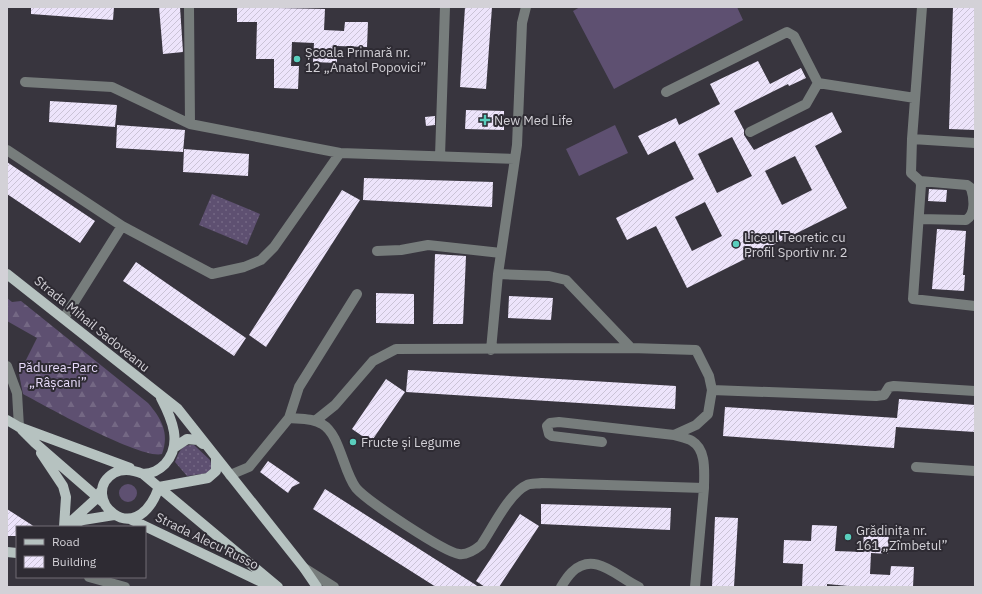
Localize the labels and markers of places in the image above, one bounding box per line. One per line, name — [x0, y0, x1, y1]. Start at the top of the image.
place label: Școala Primară nr. 12 „Anatol Popovici” — [305, 44, 426, 76]
marker: Școala Primară nr. 12 „Anatol Popovici” — [292, 54, 302, 64]
place label: New Med Life — [494, 112, 573, 129]
marker: New Med Life — [479, 114, 491, 126]
place label: Liceul Teoretic cu Profil Sportiv nr. 2 — [744, 229, 848, 261]
marker: Liceul Teoretic cu Profil Sportiv nr. 2 — [731, 239, 741, 249]
place label: Fructe și Legume — [361, 434, 460, 451]
marker: Fructe și Legume — [348, 437, 358, 447]
place label: Grădinița nr. 161 „Zîmbetul” — [856, 522, 948, 554]
marker: Grădinița nr. 161 „Zîmbetul” — [843, 532, 853, 542]

